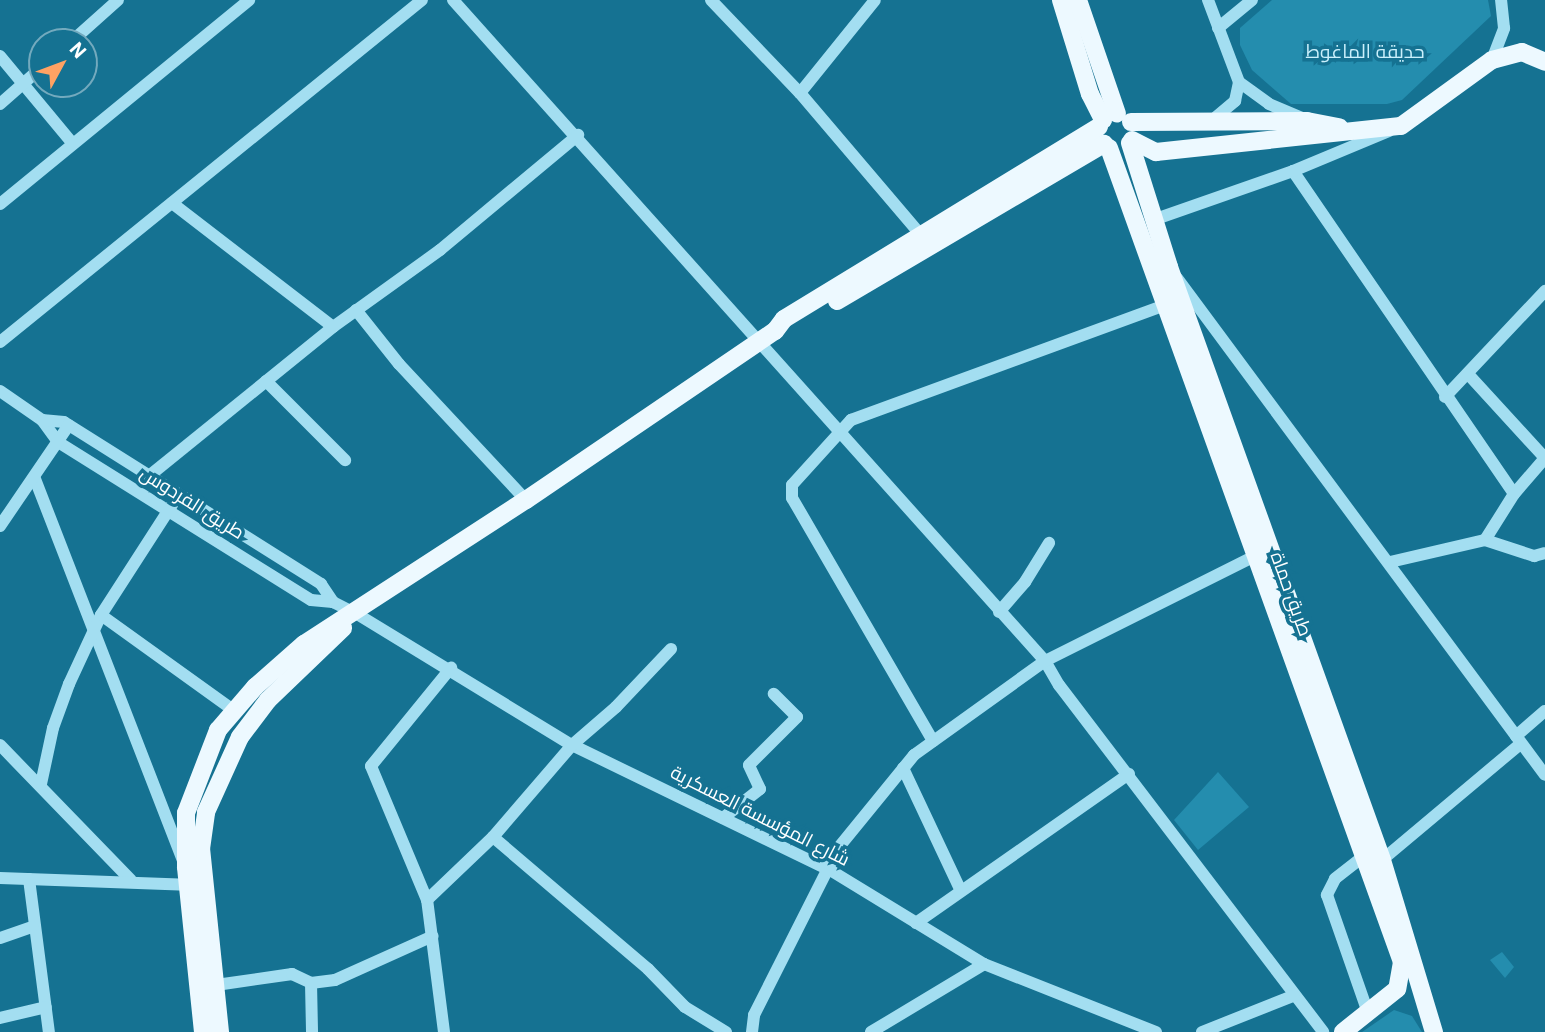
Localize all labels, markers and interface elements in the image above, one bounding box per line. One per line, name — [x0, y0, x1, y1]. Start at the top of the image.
north arrow — [28, 28, 98, 98]
text: N — [65, 38, 91, 63]
park label: حديقة الماغوط — [1305, 41, 1425, 63]
street label: طريق الفردوس — [136, 462, 248, 544]
street label: طريق حماة — [1265, 549, 1317, 639]
street label: شارع المؤسسة العسكرية — [667, 761, 853, 871]

